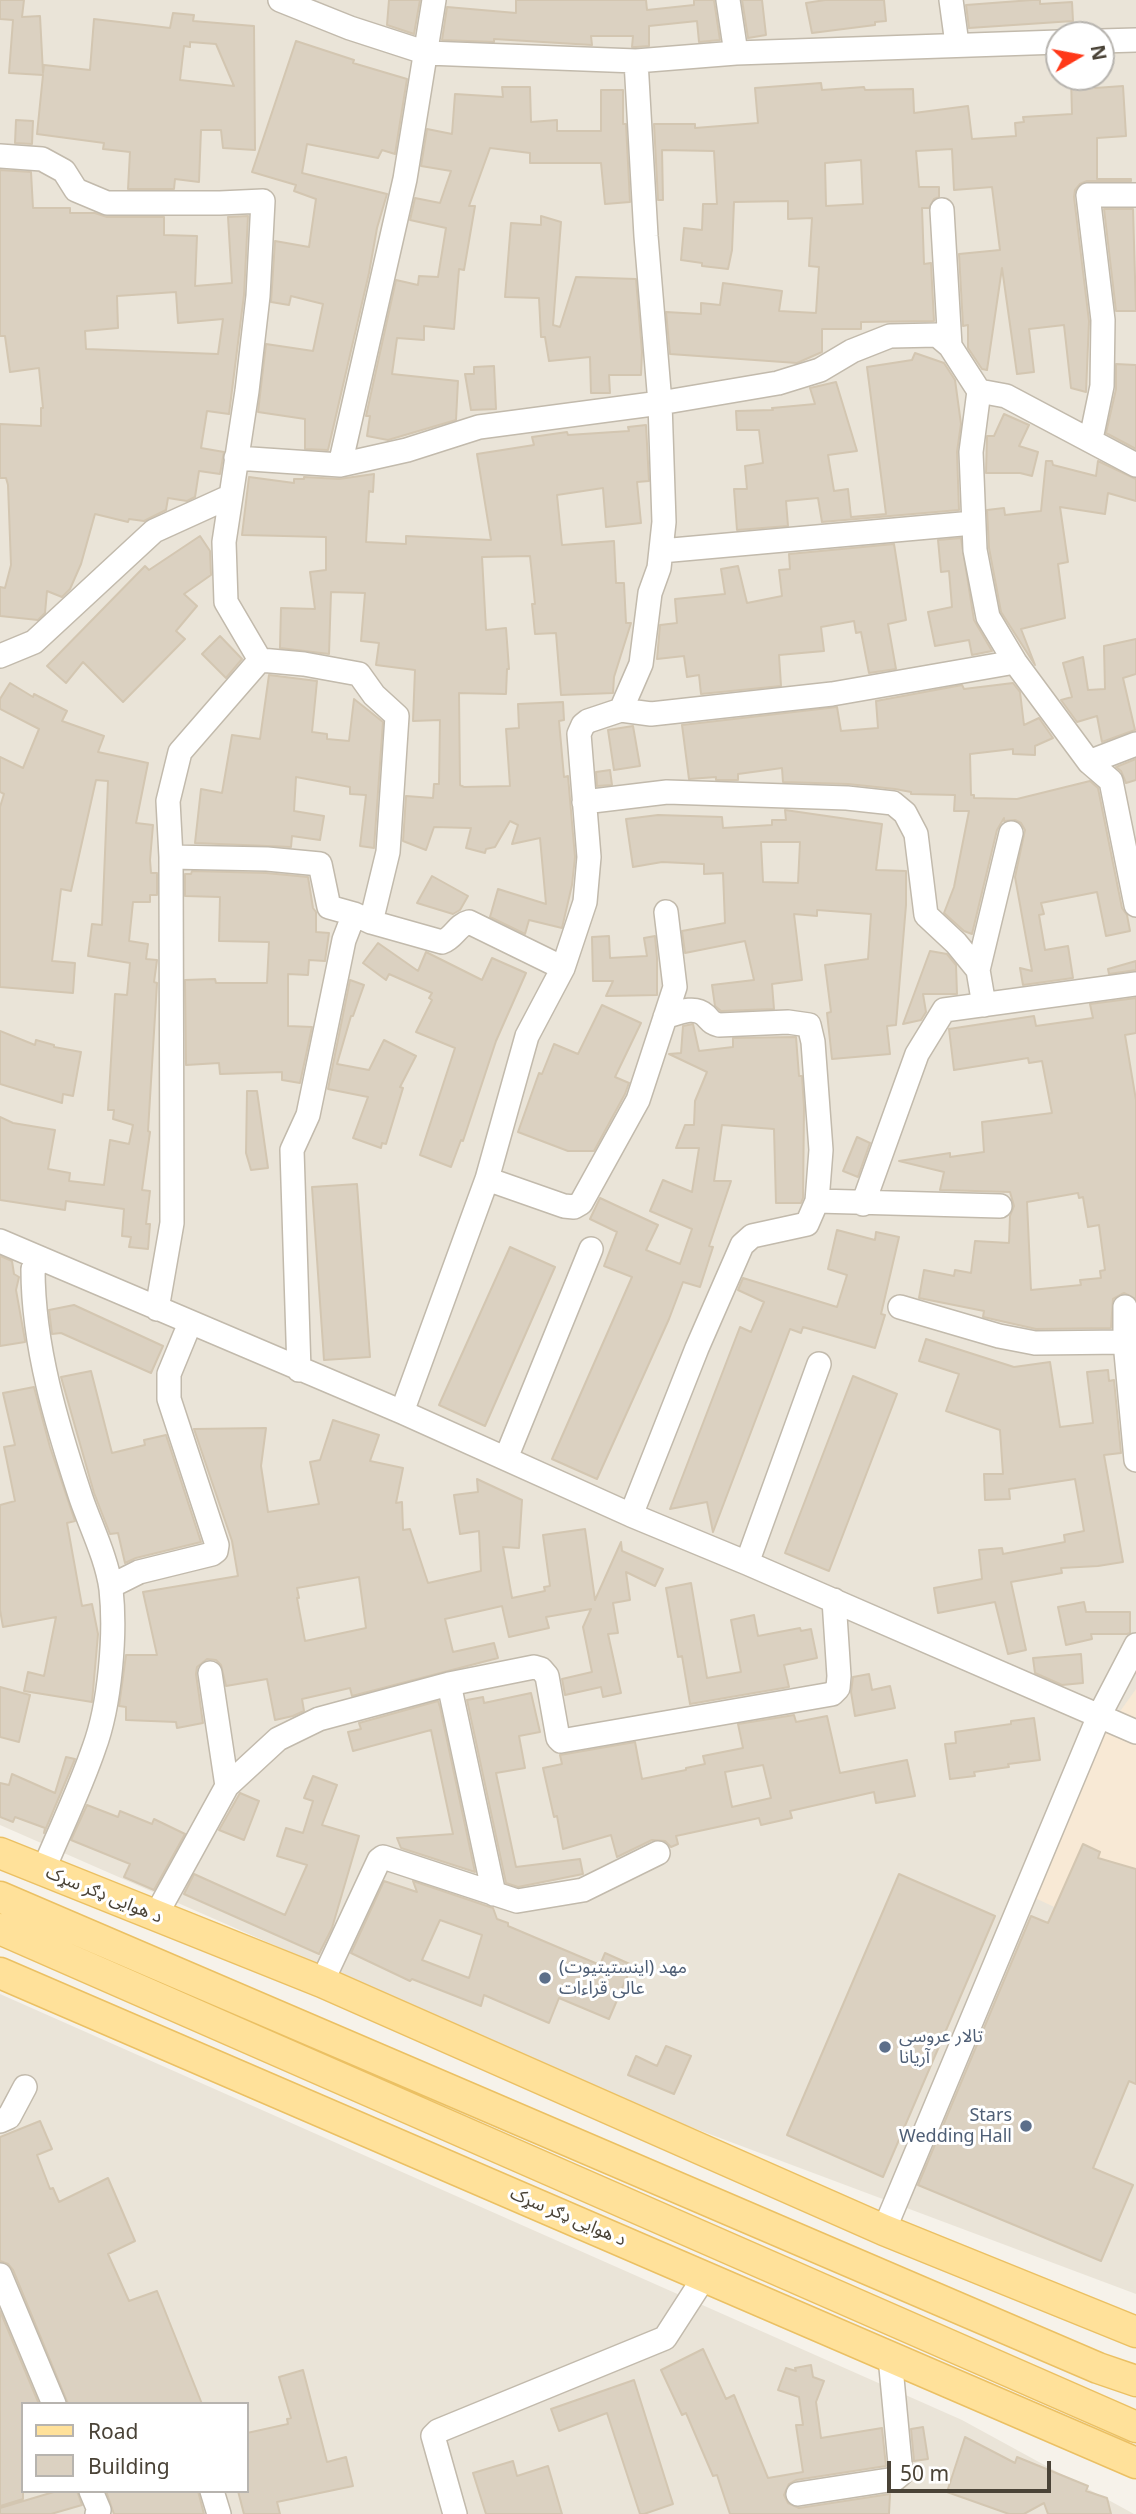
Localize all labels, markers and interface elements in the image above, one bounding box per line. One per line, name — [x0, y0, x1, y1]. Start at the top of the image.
north arrow — [1045, 21, 1115, 91]
text: N — [1085, 43, 1113, 63]
street label: د هوایی ډګر سړک — [43, 1862, 165, 1928]
place label: مهد (اینستیتیوت) عالی قراءات — [559, 1957, 687, 2000]
marker: مهد (اینستیتیوت) عالی قراءات — [537, 1970, 553, 1986]
place label: تالار عروسی آریانا — [899, 2026, 983, 2068]
marker: تالار عروسی آریانا — [877, 2039, 893, 2055]
place label: Stars Wedding Hall — [899, 2105, 1012, 2148]
marker: Stars Wedding Hall — [1018, 2118, 1034, 2134]
street label: د هوایی ډګر سړک — [507, 2183, 629, 2251]
legend — [21, 2402, 248, 2493]
text: Road — [88, 2417, 138, 2445]
scale bar — [891, 2448, 1056, 2492]
text: Building — [88, 2452, 170, 2480]
text: 50 m — [900, 2459, 949, 2487]

